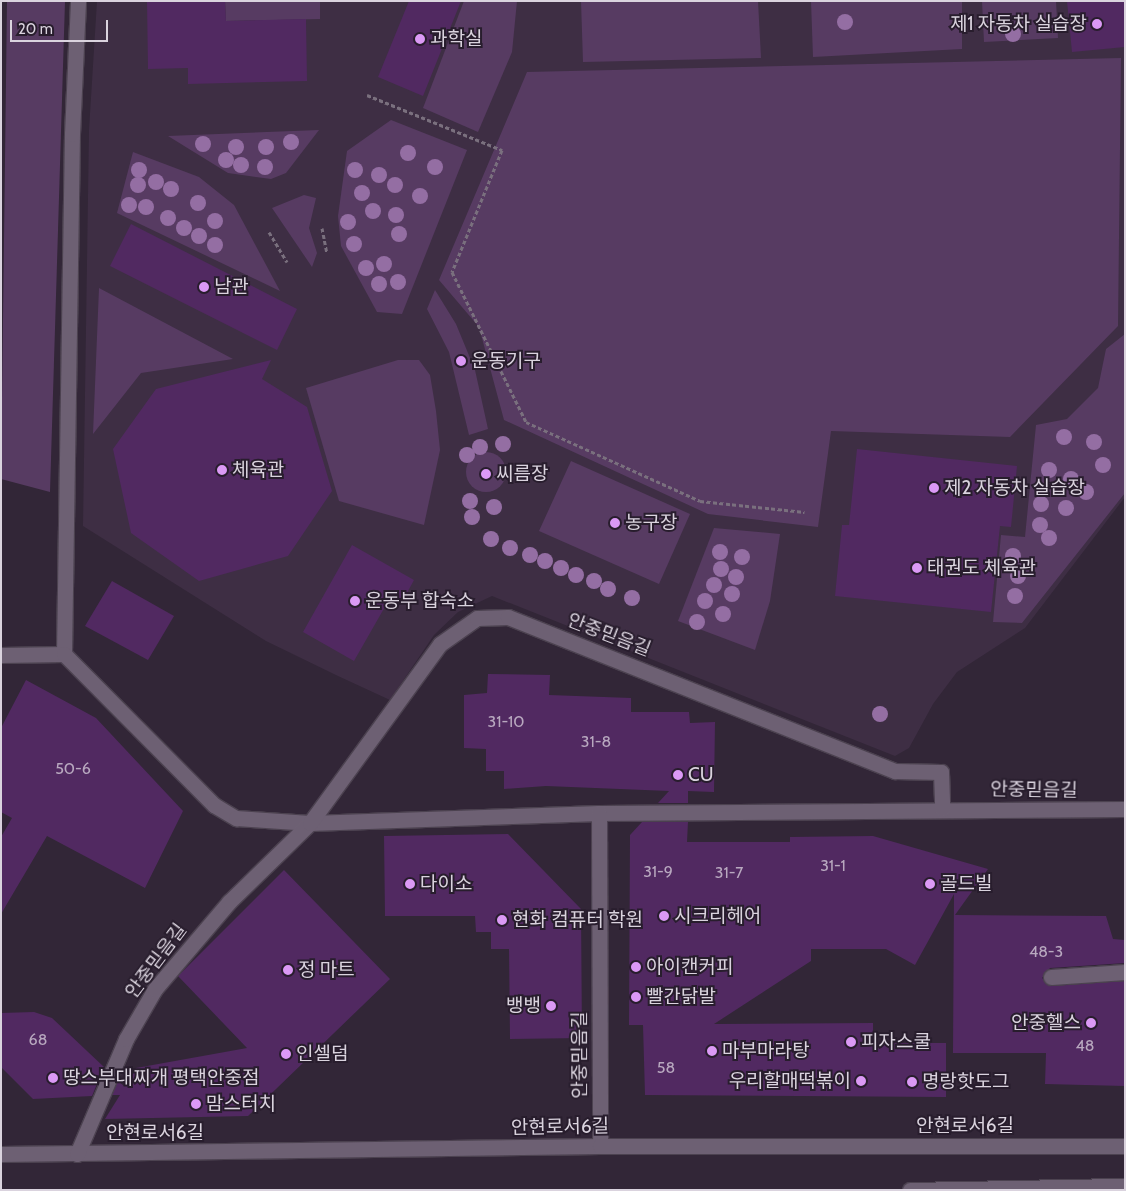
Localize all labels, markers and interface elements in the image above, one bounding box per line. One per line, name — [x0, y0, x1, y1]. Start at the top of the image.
scale bar — [12, 10, 110, 42]
place label: 제1 자동차 실습장 — [950, 13, 1087, 35]
marker: 제1 자동차 실습장 — [1091, 18, 1103, 30]
text: 20 m — [18, 20, 53, 38]
place label: 과학실 — [430, 28, 482, 50]
marker: 과학실 — [414, 33, 426, 45]
place label: 남관 — [214, 276, 249, 298]
marker: 남관 — [198, 281, 210, 293]
place label: 운동기구 — [471, 350, 541, 372]
marker: 운동기구 — [455, 355, 467, 367]
place label: 체육관 — [232, 459, 284, 481]
place label: 씨름장 — [496, 463, 548, 485]
marker: 체육관 — [216, 464, 228, 476]
marker: 씨름장 — [480, 468, 492, 480]
place label: 제2 자동차 실습장 — [944, 477, 1085, 499]
marker: 제2 자동차 실습장 — [928, 482, 940, 494]
place label: 농구장 — [625, 512, 677, 534]
marker: 농구장 — [609, 517, 621, 529]
place label: 태권도 체육관 — [927, 557, 1036, 579]
marker: 태권도 체육관 — [911, 562, 923, 574]
place label: 운동부 합숙소 — [365, 590, 474, 612]
marker: 운동부 합숙소 — [349, 595, 361, 607]
street label: 안중믿음길 — [564, 609, 654, 661]
house number: 31-10 — [488, 712, 524, 732]
house number: 31-8 — [581, 732, 611, 752]
house number: 50-6 — [55, 759, 91, 779]
place label: CU — [688, 764, 713, 786]
marker: CU — [672, 769, 684, 781]
street label: 안중믿음길 — [990, 778, 1078, 802]
house number: 31-1 — [820, 856, 846, 876]
house number: 31-9 — [643, 862, 673, 882]
house number: 31-7 — [715, 863, 743, 883]
place label: 다이소 — [420, 873, 472, 895]
place label: 골드빌 — [940, 873, 992, 895]
marker: 다이소 — [404, 878, 416, 890]
marker: 골드빌 — [924, 878, 936, 890]
place label: 시크리헤어 — [674, 905, 761, 927]
place label: 현화 컴퓨터 학원 — [512, 909, 643, 931]
marker: 시크리헤어 — [658, 910, 670, 922]
marker: 현화 컴퓨터 학원 — [496, 914, 508, 926]
street label: 안중믿음길 — [121, 919, 191, 1003]
house number: 48-3 — [1029, 942, 1063, 962]
place label: 아이캔커피 — [646, 956, 733, 978]
place label: 정 마트 — [298, 959, 355, 981]
marker: 아이캔커피 — [630, 961, 642, 973]
marker: 정 마트 — [282, 964, 294, 976]
place label: 빨간닭발 — [646, 986, 716, 1008]
marker: 빨간닭발 — [630, 991, 642, 1003]
place label: 뱅뱅 — [506, 995, 541, 1017]
marker: 뱅뱅 — [545, 1000, 557, 1012]
street label: 안중믿음길 — [569, 1011, 591, 1099]
place label: 안중헬스 — [1011, 1012, 1081, 1034]
marker: 안중헬스 — [1085, 1017, 1097, 1029]
house number: 68 — [29, 1030, 47, 1050]
place label: 피자스쿨 — [861, 1031, 931, 1053]
marker: 피자스쿨 — [845, 1036, 857, 1048]
house number: 48 — [1076, 1036, 1094, 1056]
place label: 마부마라탕 — [722, 1040, 809, 1062]
place label: 인셀덤 — [296, 1043, 348, 1065]
marker: 마부마라탕 — [706, 1045, 718, 1057]
marker: 인셀덤 — [280, 1048, 292, 1060]
house number: 58 — [657, 1058, 675, 1078]
place label: 땅스부대찌개 평택안중점 — [63, 1067, 260, 1089]
place label: 우리할매떡볶이 — [729, 1070, 851, 1092]
place label: 명랑핫도그 — [922, 1071, 1009, 1093]
marker: 땅스부대찌개 평택안중점 — [47, 1072, 59, 1084]
marker: 우리할매떡볶이 — [855, 1075, 867, 1087]
marker: 명랑핫도그 — [906, 1076, 918, 1088]
place label: 맘스터치 — [206, 1093, 276, 1115]
marker: 맘스터치 — [190, 1098, 202, 1110]
street label: 안현로서6길 — [511, 1115, 609, 1139]
street label: 안현로서6길 — [916, 1115, 1014, 1137]
street label: 안현로서6길 — [106, 1122, 204, 1144]

